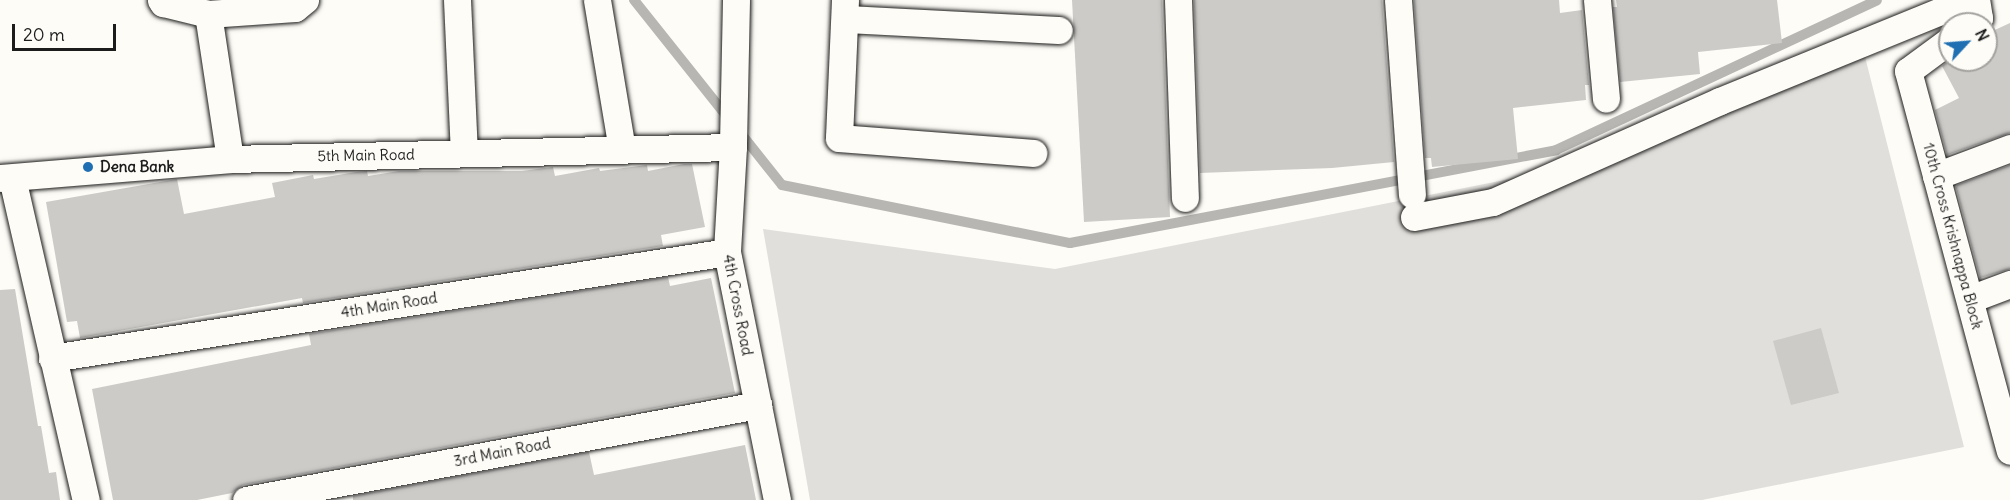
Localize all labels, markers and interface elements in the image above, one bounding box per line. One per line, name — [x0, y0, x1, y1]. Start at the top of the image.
scale bar — [15, 12, 118, 50]
north arrow — [1938, 12, 1998, 72]
text: 20 m — [23, 23, 65, 46]
text: N — [1971, 26, 1994, 44]
street label: 10th Cross Krishnappa Block — [1919, 141, 1987, 331]
street label: 5th Main Road — [317, 145, 415, 165]
place label: Dena Bank — [100, 158, 174, 176]
marker: Dena Bank — [81, 160, 95, 174]
street label: 4th Cross Road — [719, 253, 757, 357]
street label: 4th Main Road — [340, 288, 438, 322]
street label: 3rd Main Road — [452, 434, 552, 470]

